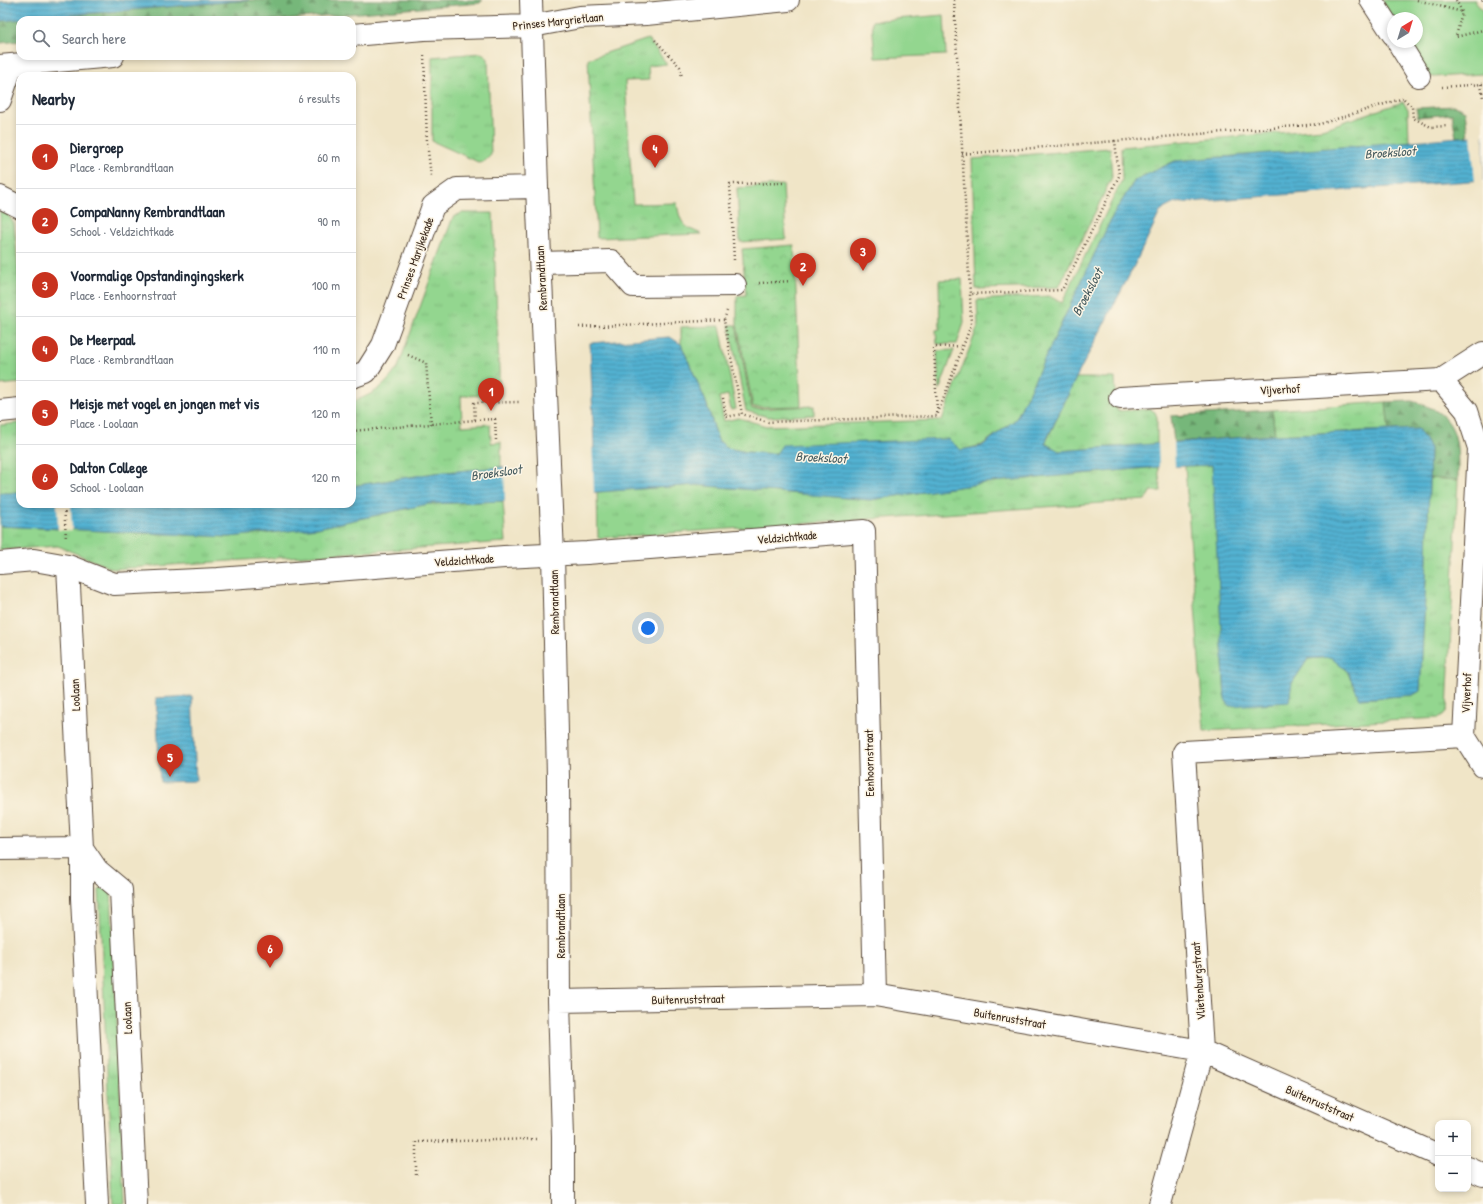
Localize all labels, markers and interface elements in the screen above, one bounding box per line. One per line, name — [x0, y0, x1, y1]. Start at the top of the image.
street label: Prinses Margrietlaan — [512, 8, 604, 34]
north arrow — [1387, 12, 1423, 48]
search box — [16, 16, 356, 60]
icon: search — [30, 27, 52, 49]
text: Search here — [62, 28, 126, 49]
text: Nearby — [32, 87, 75, 110]
text: 6 results — [299, 89, 340, 107]
pin: 4 — [642, 135, 668, 168]
text: Diergroep — [70, 137, 123, 158]
water label: Broeksloot — [1364, 141, 1418, 163]
text: 1 — [43, 148, 47, 166]
text: 60 m — [317, 148, 340, 166]
text: Place · Rembrandtlaan — [70, 158, 174, 176]
text: CompaNanny Rembrandtlaan — [70, 201, 225, 222]
text: 2 — [42, 212, 48, 230]
text: 90 m — [318, 212, 340, 230]
street label: Prinses Marijkekade — [392, 214, 438, 301]
text: School · Veldzichtkade — [70, 222, 174, 240]
pin: 3 — [850, 238, 876, 271]
street label: Rembrandtlaan — [531, 245, 551, 311]
pin: 2 — [790, 253, 816, 286]
water label: Broeksloot — [1067, 263, 1108, 319]
text: Voormalige Opstandingingskerk — [70, 265, 244, 286]
text: 3 — [42, 276, 48, 294]
text: 100 m — [312, 276, 340, 294]
text: Place · Eenhoornstraat — [70, 286, 176, 304]
text: De Meerpaal — [70, 329, 135, 350]
text: 4 — [43, 340, 47, 358]
text: 110 m — [313, 340, 340, 358]
text: Place · Rembrandtlaan — [70, 350, 174, 368]
pin: 1 — [478, 378, 504, 411]
street label: Vijverhof — [1259, 379, 1301, 399]
text: Meisje met vogel en jongen met vis — [70, 393, 259, 414]
text: 5 — [42, 404, 48, 422]
text: 120 m — [312, 404, 340, 422]
text: Place · Loolaan — [70, 414, 138, 432]
water label: Broeksloot — [795, 447, 849, 467]
text: Dalton College — [70, 457, 148, 478]
water label: Broeksloot — [470, 459, 525, 484]
text: 6 — [42, 468, 48, 486]
text: 120 m — [312, 468, 340, 486]
text: School · Loolaan — [70, 478, 144, 496]
street label: Veldzichtkade — [756, 526, 818, 548]
street label: Veldzichtkade — [433, 549, 495, 571]
street label: Rembrandtlaan — [545, 569, 563, 635]
your location — [638, 618, 658, 638]
street label: Vijverhof — [1456, 672, 1476, 714]
street label: Loolaan — [66, 678, 84, 712]
street label: Eenhoornstraat — [860, 728, 878, 797]
pin: 5 — [157, 744, 183, 777]
street label: Rembrandtlaan — [552, 894, 569, 958]
pin: 6 — [257, 935, 283, 968]
street label: Vlietenburgstraat — [1187, 940, 1209, 1021]
street label: Buitenruststraat — [651, 990, 725, 1008]
street label: Loolaan — [118, 1001, 136, 1035]
street label: Buitenruststraat — [973, 1003, 1048, 1033]
street label: Buitenruststraat — [1283, 1080, 1358, 1126]
map controls — [1435, 1120, 1471, 1192]
button: + — [1435, 1120, 1471, 1156]
button: − — [1435, 1156, 1471, 1192]

